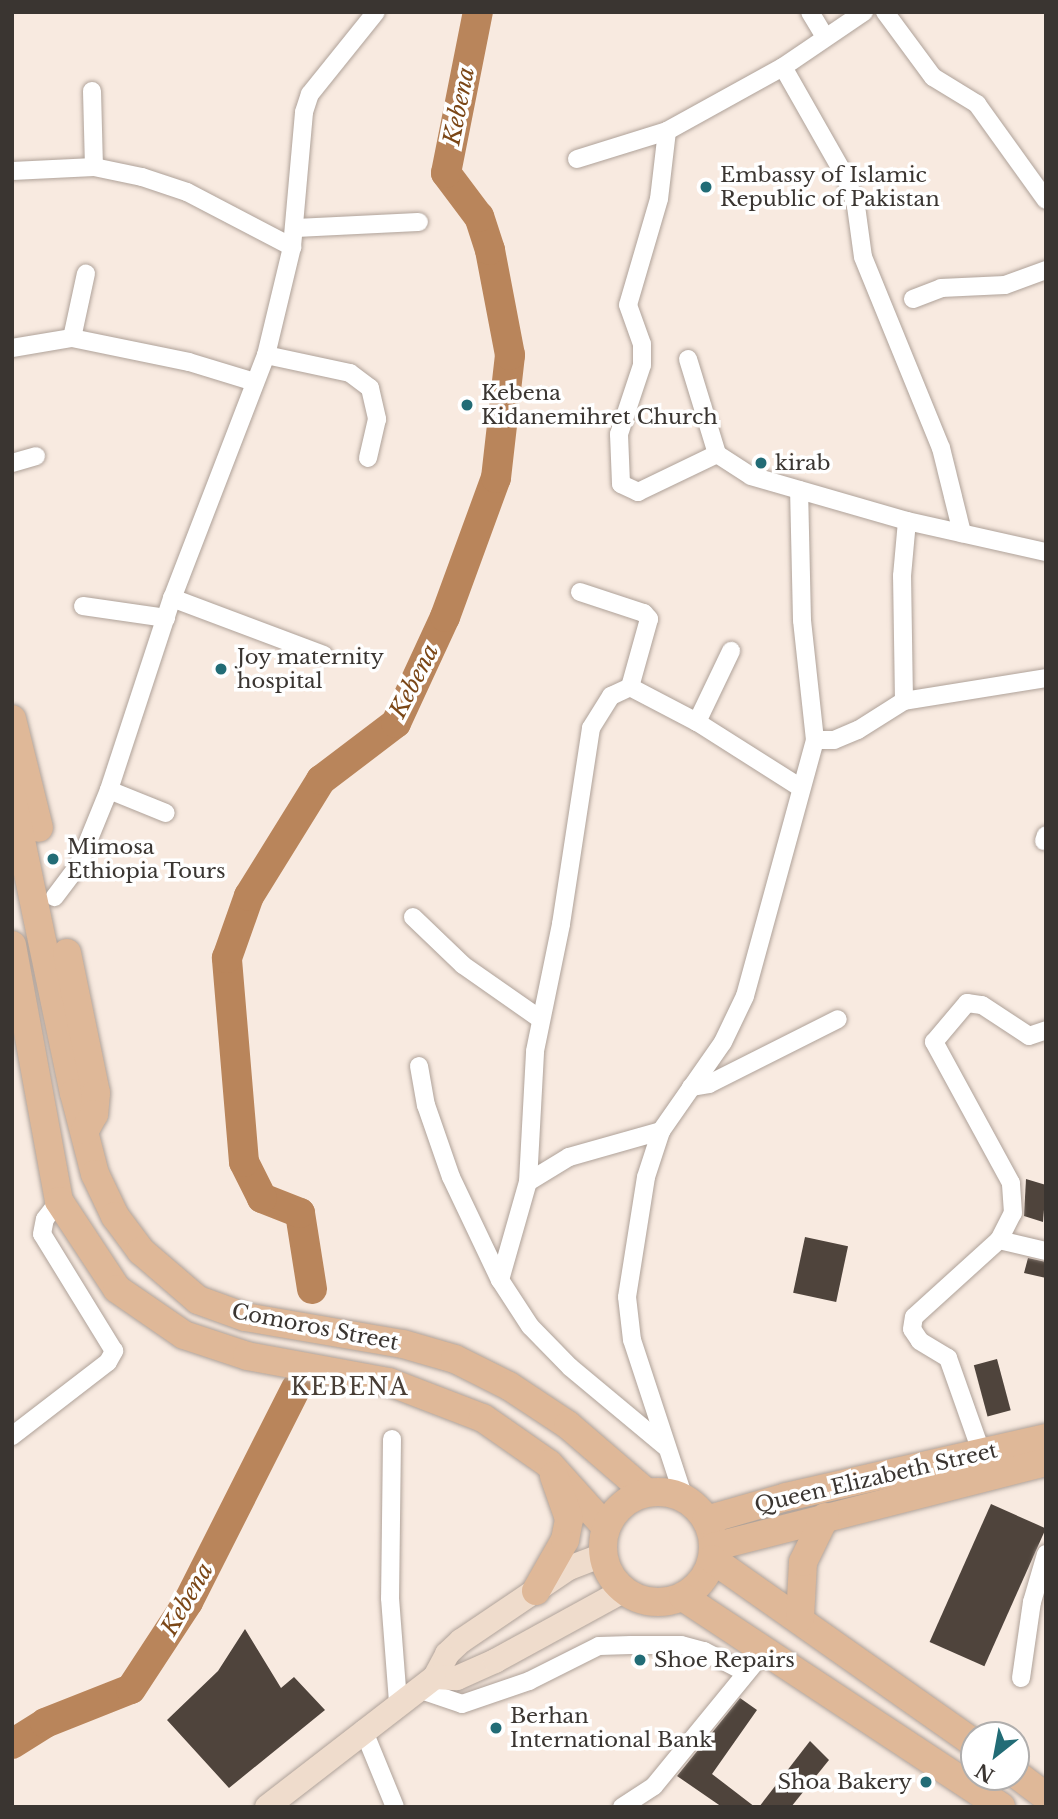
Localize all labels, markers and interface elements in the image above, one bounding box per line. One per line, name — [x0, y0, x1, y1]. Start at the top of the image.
water label: Kebena — [438, 65, 480, 147]
place label: Embassy of Islamic Republic of Pakistan — [720, 162, 940, 212]
marker: Embassy of Islamic Republic of Pakistan — [698, 179, 714, 195]
place label: Kebena Kidanemihret Church — [481, 380, 718, 430]
marker: Kebena Kidanemihret Church — [459, 397, 475, 413]
place label: kirab — [775, 450, 830, 476]
marker: kirab — [753, 455, 769, 471]
water label: Kebena — [384, 639, 444, 723]
place label: Joy maternity hospital — [237, 644, 385, 694]
marker: Joy maternity hospital — [211, 659, 231, 679]
place label: Mimosa Ethiopia Tours — [67, 834, 226, 884]
marker: Mimosa Ethiopia Tours — [45, 851, 61, 867]
street label: Comoros Street — [230, 1298, 400, 1356]
district label: KEBENA — [291, 1373, 409, 1401]
street label: Queen Elizabeth Street — [752, 1438, 1000, 1518]
water label: Kebena — [155, 1558, 219, 1640]
place label: Shoe Repairs — [654, 1647, 795, 1673]
marker: Shoe Repairs — [632, 1652, 648, 1668]
place label: Berhan International Bank — [510, 1703, 712, 1753]
marker: Berhan International Bank — [488, 1720, 504, 1736]
north arrow — [960, 1721, 1030, 1791]
text: N — [971, 1758, 999, 1787]
place label: Shoa Bakery — [777, 1769, 912, 1795]
marker: Shoa Bakery — [918, 1774, 934, 1790]

